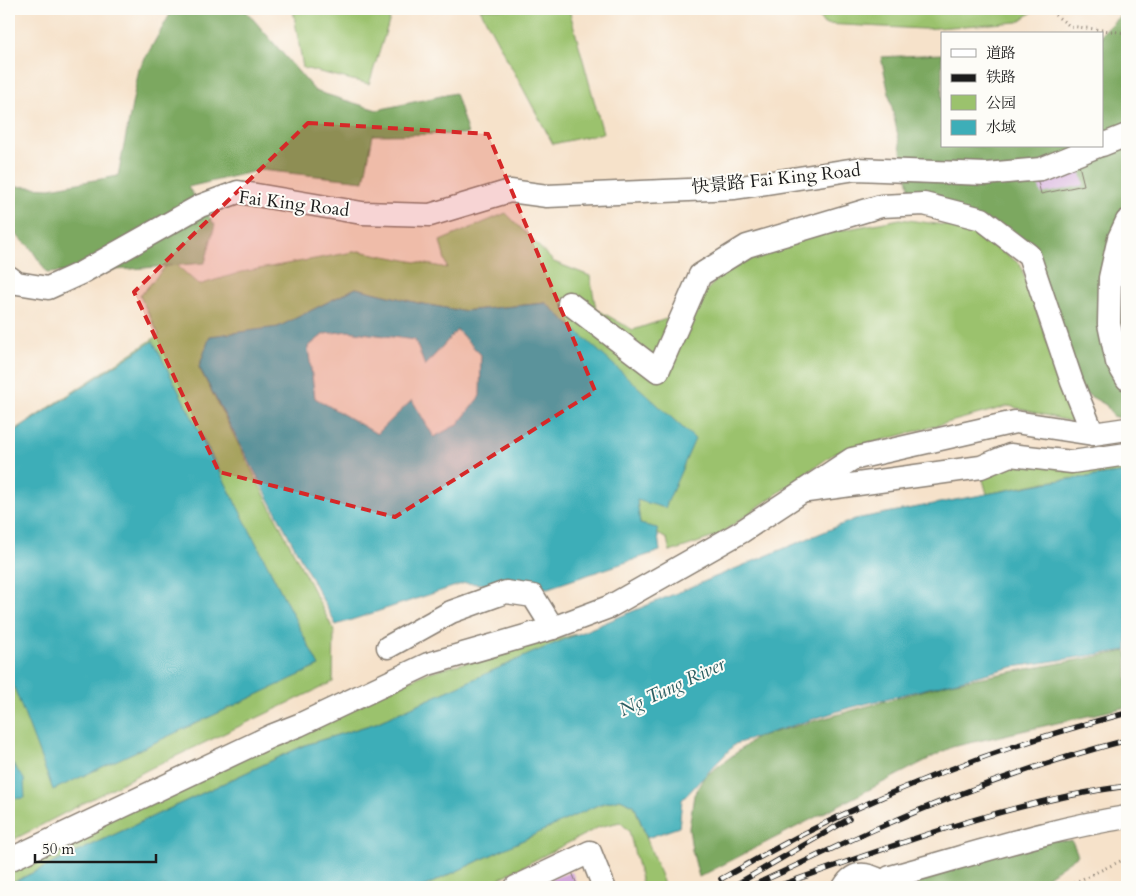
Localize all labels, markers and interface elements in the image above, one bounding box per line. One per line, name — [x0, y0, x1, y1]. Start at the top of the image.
legend — [941, 32, 1104, 148]
text: 道路 — [986, 43, 1016, 63]
text: 铁路 — [986, 67, 1016, 87]
text: 公园 — [986, 93, 1016, 113]
text: 水域 — [986, 117, 1016, 137]
street label: 快景路 Fai King Road — [690, 158, 862, 200]
street label: Fai King Road — [237, 185, 351, 223]
water label: Ng Tung River — [615, 651, 730, 723]
scale bar — [35, 831, 156, 863]
text: 50 m — [42, 839, 74, 859]

